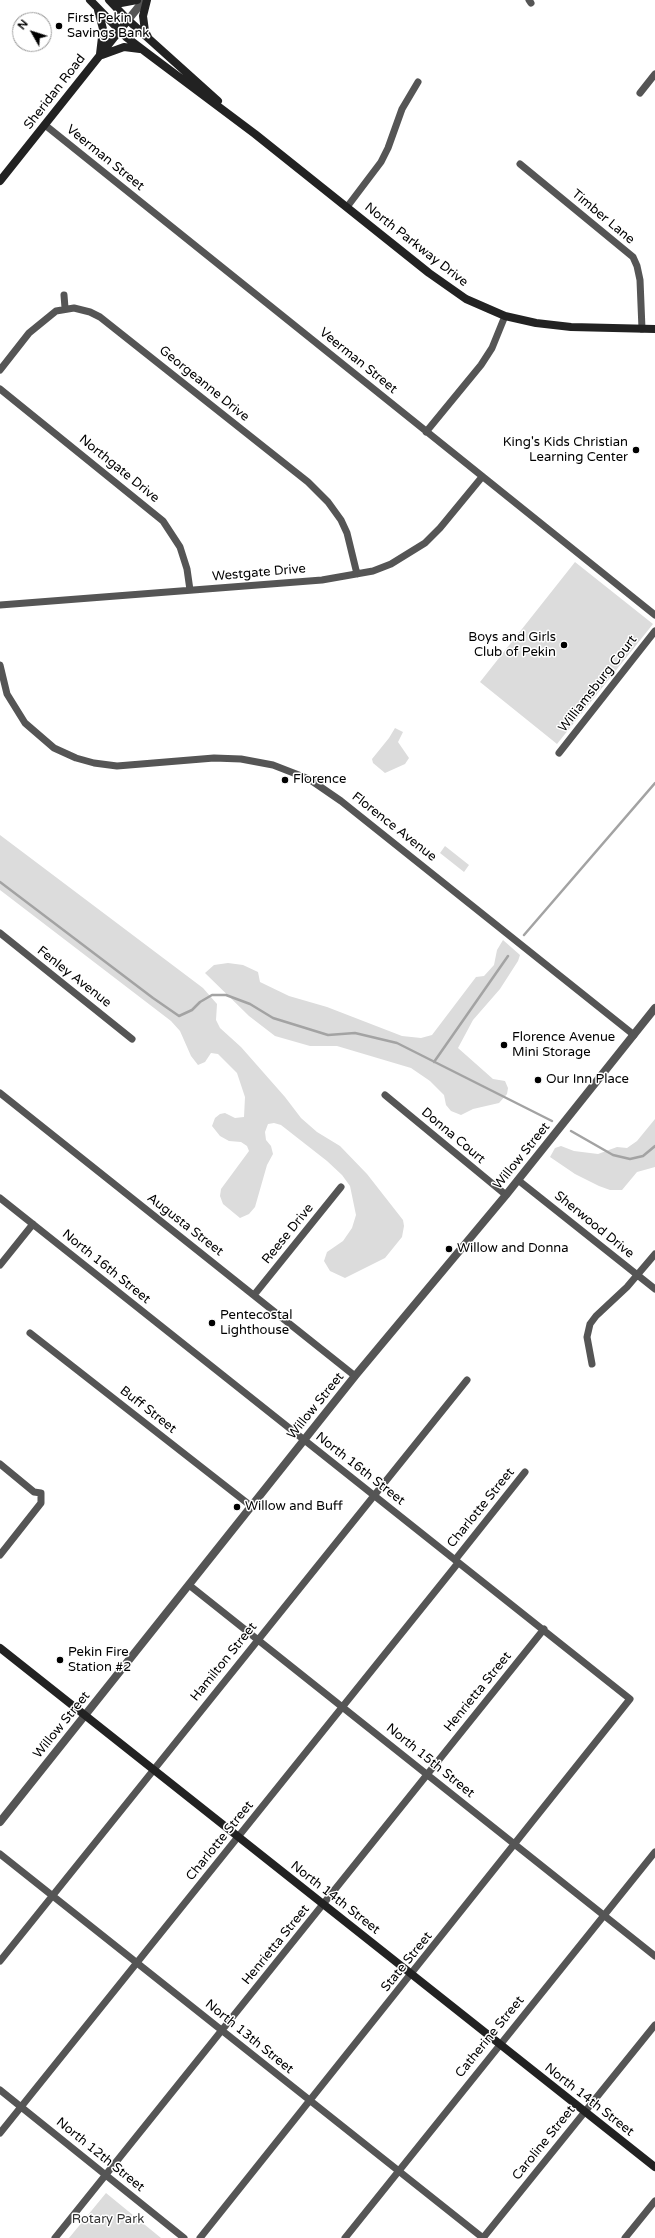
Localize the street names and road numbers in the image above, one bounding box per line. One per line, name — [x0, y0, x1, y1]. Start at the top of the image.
street label: Sheridan Road — [21, 51, 89, 133]
street label: Veerman Street — [63, 122, 147, 194]
street label: Timber Lane — [569, 186, 637, 248]
street label: North Parkway Drive — [361, 200, 471, 290]
street label: Veerman Street — [316, 325, 400, 397]
street label: Georgeanne Drive — [156, 343, 252, 425]
street label: Northgate Drive — [76, 432, 162, 506]
street label: Westgate Drive — [212, 561, 306, 585]
street label: Williamsburg Court — [555, 632, 641, 736]
street label: Florence Avenue — [349, 789, 439, 865]
street label: Fenley Avenue — [34, 943, 114, 1011]
street label: Donna Court — [418, 1105, 488, 1167]
street label: Willow Street — [490, 1119, 554, 1193]
street label: Sherwood Drive — [551, 1188, 637, 1262]
street label: Augusta Street — [144, 1190, 226, 1260]
street label: Reese Drive — [259, 1201, 317, 1267]
street label: North 16th Street — [59, 1227, 153, 1307]
street label: Willow Street — [284, 1369, 348, 1443]
street label: Buff Street — [117, 1383, 179, 1437]
street label: North 16th Street — [312, 1429, 408, 1509]
street label: Charlotte Street — [444, 1465, 518, 1551]
street label: Hamilton Street — [187, 1619, 261, 1705]
street label: Henrietta Street — [441, 1649, 515, 1735]
street label: Willow Street — [30, 1688, 94, 1762]
street label: North 15th Street — [383, 1721, 477, 1801]
street label: Charlotte Street — [183, 1798, 257, 1884]
street label: North 14th Street — [287, 1858, 383, 1938]
street label: Henrietta Street — [239, 1902, 313, 1988]
street label: State Street — [378, 1929, 436, 1995]
street label: Catherine Street — [452, 1993, 528, 2081]
street label: North 13th Street — [202, 1997, 296, 2077]
street label: North 14th Street — [541, 2060, 637, 2140]
street label: Caroline Street — [509, 2103, 579, 2183]
street label: North 12th Street — [53, 2115, 147, 2195]

